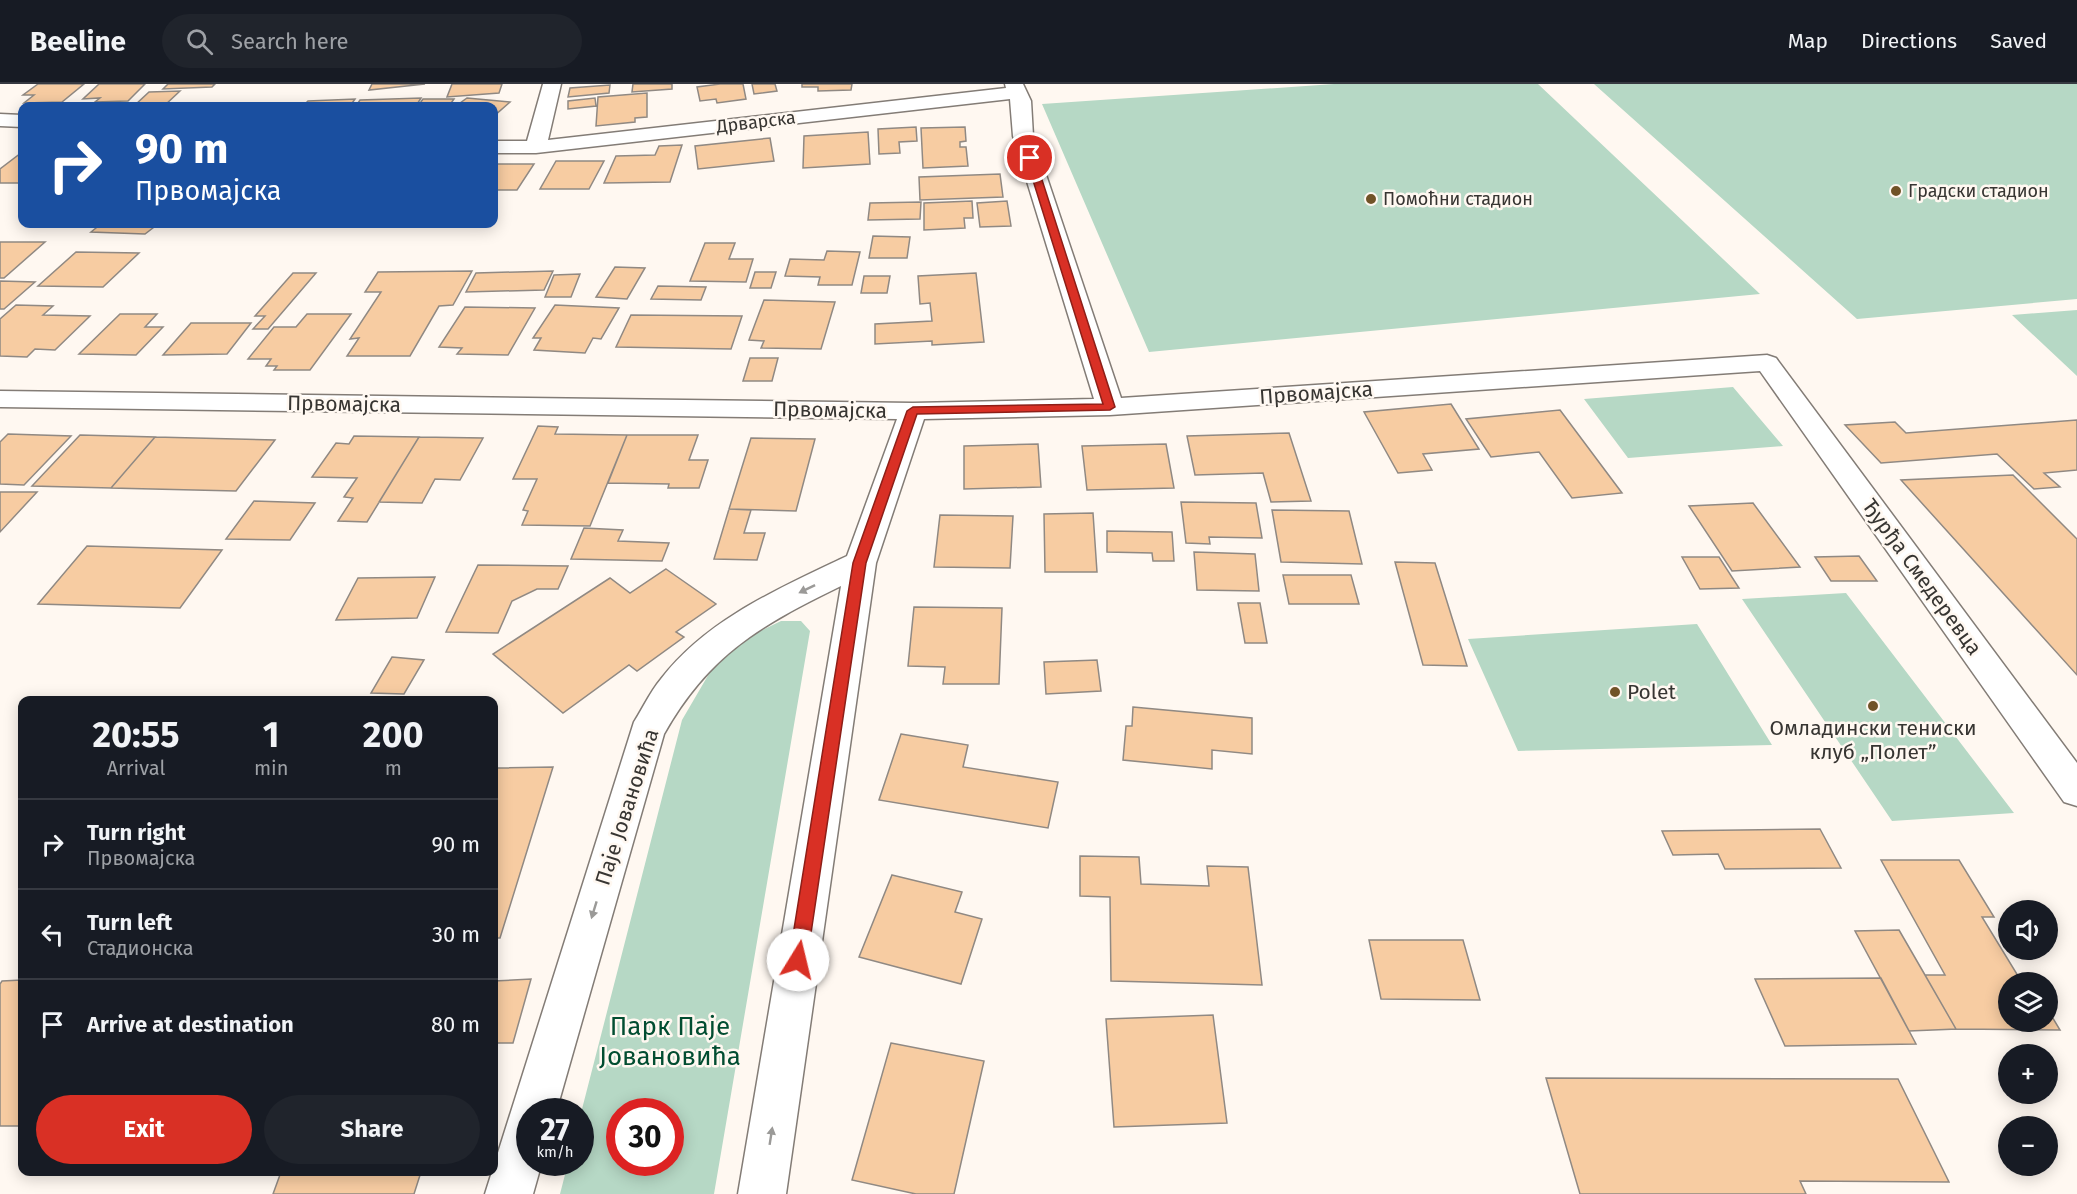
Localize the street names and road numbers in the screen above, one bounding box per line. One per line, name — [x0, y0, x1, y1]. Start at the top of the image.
street label: Дрварска — [714, 106, 797, 138]
street label: Првомајска — [1258, 376, 1374, 410]
street label: Првомајска — [287, 390, 401, 418]
street label: Првомајска — [773, 396, 887, 424]
street label: Ђурђа Смедеревца — [1857, 494, 1987, 660]
street label: Паје Јовановића — [589, 725, 665, 889]

